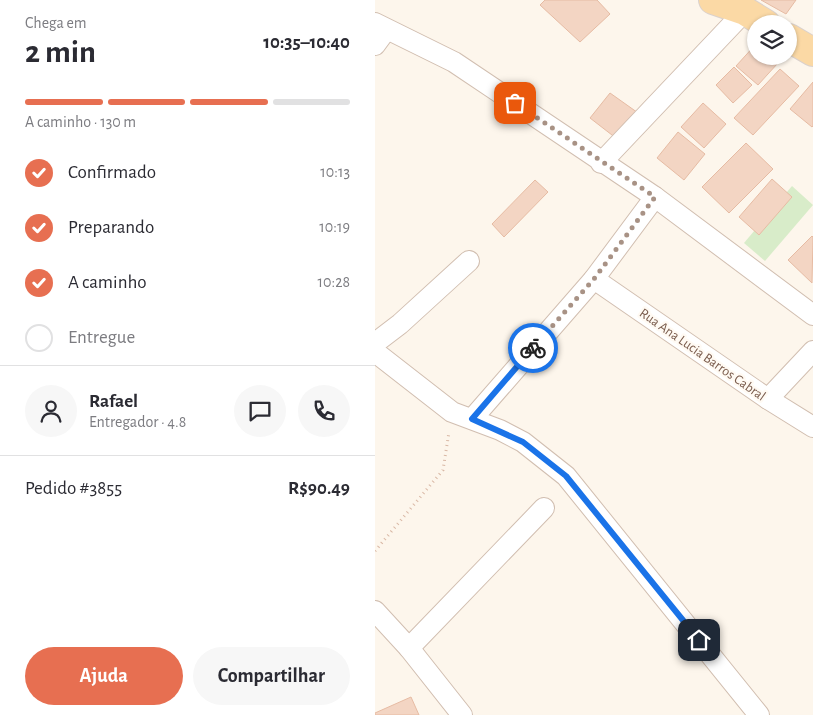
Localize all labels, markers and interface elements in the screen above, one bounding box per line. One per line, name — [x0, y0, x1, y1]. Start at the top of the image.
text: Chega em — [25, 15, 87, 31]
map controls — [747, 15, 797, 65]
button: layers — [747, 15, 797, 65]
text: 10:35–10:40 — [263, 33, 350, 52]
text: 2 min — [25, 36, 96, 68]
pin — [494, 82, 536, 124]
icon: bag — [501, 89, 529, 117]
text: A caminho · 130 m — [25, 114, 136, 130]
icon: check — [25, 159, 53, 187]
text: Confirmado — [68, 163, 156, 182]
text: 10:13 — [320, 164, 350, 180]
icon: check — [25, 214, 53, 242]
text: Preparando — [68, 218, 154, 237]
text: 10:19 — [319, 219, 350, 235]
icon: check — [25, 269, 53, 297]
text: A caminho — [68, 273, 147, 292]
text: 10:28 — [318, 274, 350, 290]
street label: Rua Ana Lucia Barros Cabral — [637, 306, 768, 404]
courier — [508, 323, 558, 373]
text: Entregue — [68, 328, 135, 347]
icon: bike — [519, 334, 547, 362]
button: person — [25, 385, 77, 437]
button: chat — [234, 385, 286, 437]
button: phone — [298, 385, 350, 437]
text: Rafael — [89, 392, 138, 411]
text: Entregador · 4.8 — [89, 414, 186, 430]
text: Pedido #3855 — [25, 479, 122, 498]
text: R$90.49 — [288, 479, 350, 498]
pin — [678, 619, 720, 661]
icon: home — [685, 626, 713, 654]
button: Ajuda — [25, 647, 183, 705]
button: Compartilhar — [193, 647, 350, 705]

